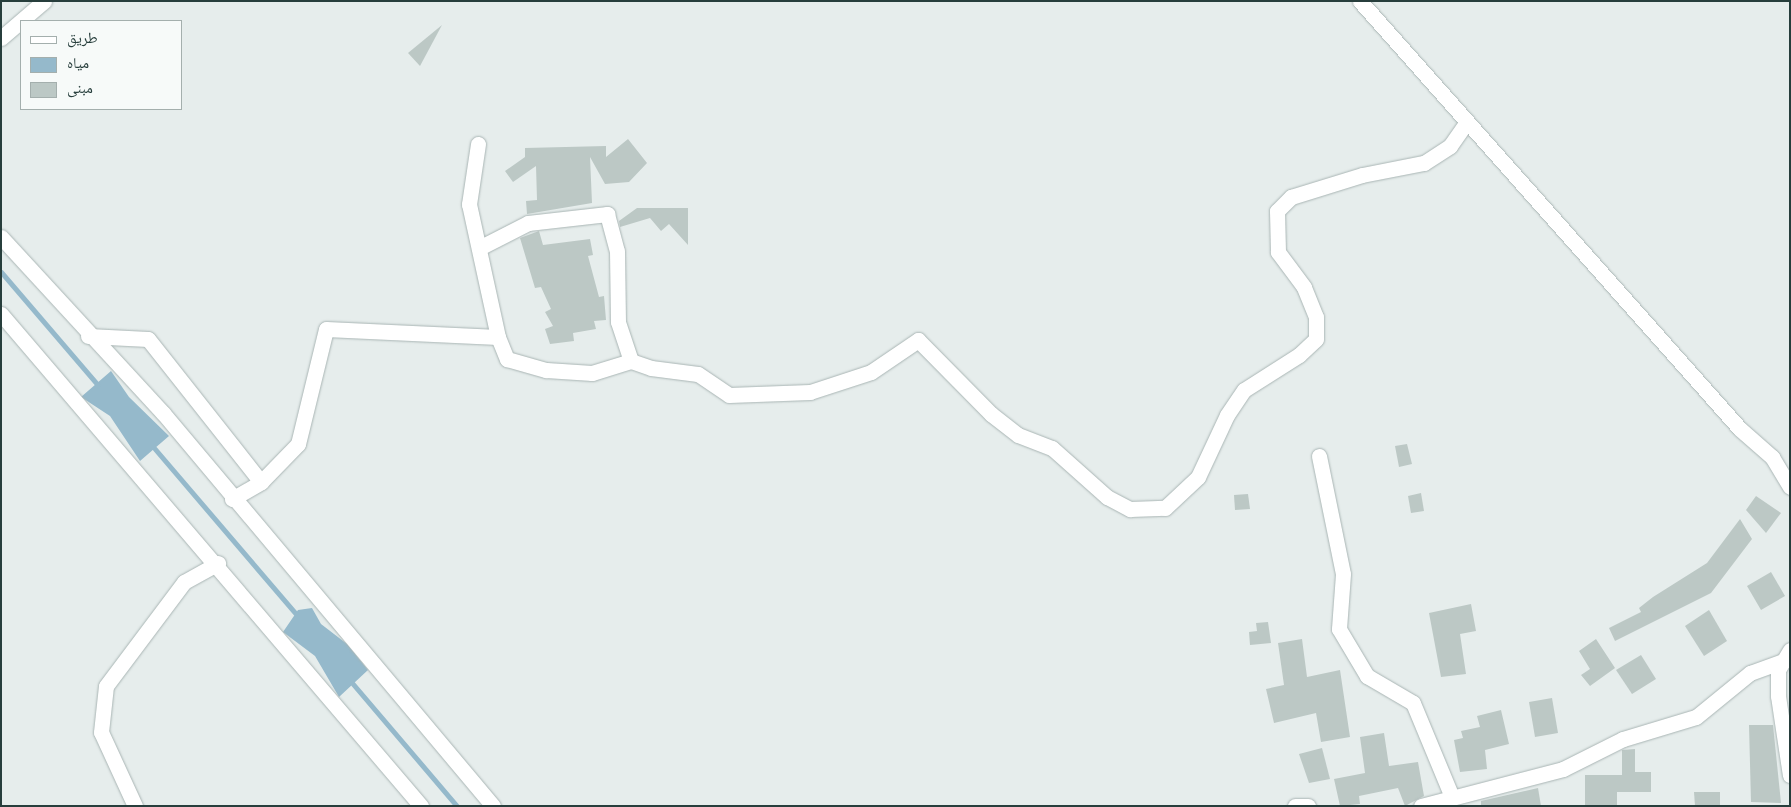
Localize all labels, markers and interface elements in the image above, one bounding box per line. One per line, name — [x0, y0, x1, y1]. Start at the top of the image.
legend — [20, 20, 182, 110]
text: طريق — [67, 28, 98, 49]
text: مياه — [67, 53, 89, 74]
text: مبنى — [67, 78, 93, 99]

